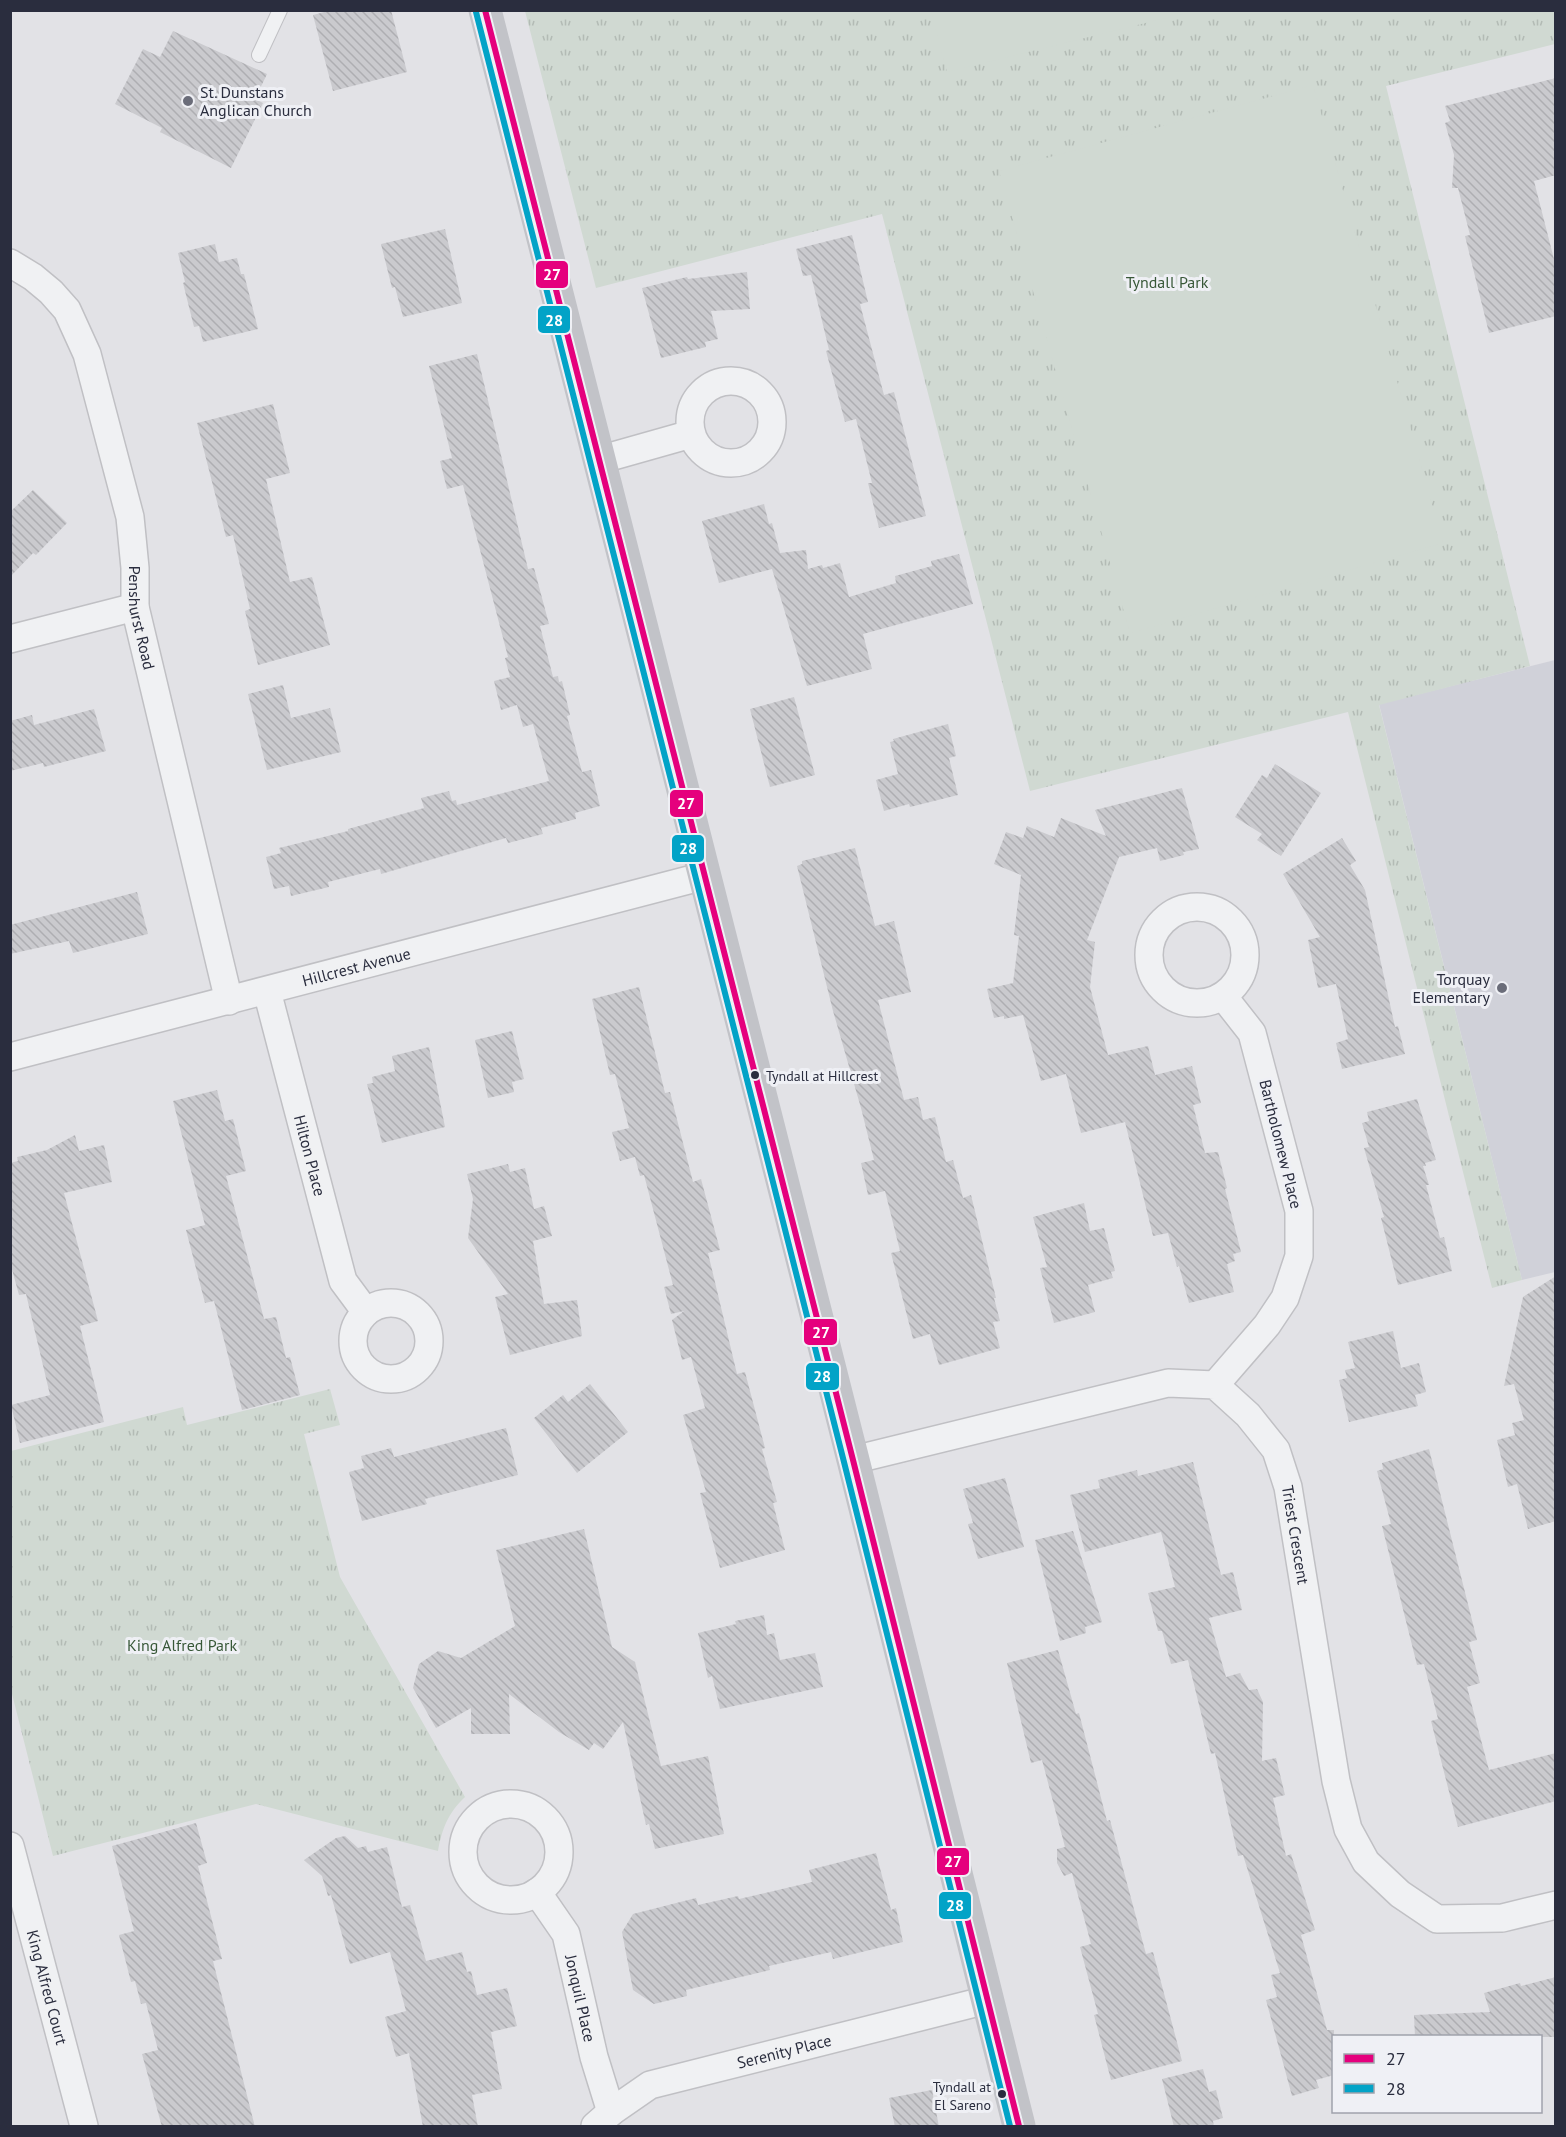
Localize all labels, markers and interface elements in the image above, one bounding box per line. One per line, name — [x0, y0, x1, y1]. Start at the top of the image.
place label: St. Dunstans Anglican Church — [200, 82, 312, 120]
marker: St. Dunstans Anglican Church — [181, 94, 195, 108]
line badge: 27 — [535, 260, 569, 289]
text: 27 — [543, 264, 561, 284]
park label: Tyndall Park — [1126, 272, 1209, 292]
line badge: 28 — [537, 305, 571, 334]
text: 28 — [545, 310, 563, 330]
street label: Penshurst Road — [125, 566, 160, 672]
line badge: 27 — [669, 789, 704, 818]
text: 27 — [677, 793, 695, 813]
line badge: 28 — [671, 834, 705, 863]
text: 28 — [679, 838, 697, 858]
street label: Hillcrest Avenue — [300, 943, 413, 990]
place label: Torquay Elementary — [1412, 969, 1491, 1007]
marker: Torquay Elementary — [1495, 981, 1509, 995]
place label: Tyndall at Hillcrest — [766, 1067, 878, 1085]
marker: Tyndall at Hillcrest — [749, 1069, 761, 1081]
street label: Bartholomew Place — [1255, 1077, 1307, 1211]
street label: Hilton Place — [290, 1113, 330, 1198]
line badge: 27 — [803, 1318, 838, 1346]
text: 27 — [812, 1322, 830, 1342]
line badge: 28 — [805, 1362, 840, 1391]
text: 28 — [813, 1366, 831, 1386]
street label: Triest Crescent — [1278, 1484, 1314, 1586]
park label: King Alfred Park — [127, 1635, 237, 1655]
line badge: 27 — [936, 1847, 970, 1876]
text: 27 — [944, 1851, 962, 1871]
line badge: 28 — [938, 1891, 972, 1920]
text: 28 — [946, 1895, 964, 1915]
street label: King Alfred Court — [23, 1928, 72, 2047]
street label: Jonquil Place — [561, 1952, 600, 2044]
street label: Serenity Place — [735, 2030, 833, 2073]
legend — [1332, 2035, 1542, 2113]
text: 27 — [1386, 2047, 1406, 2070]
text: 28 — [1386, 2077, 1406, 2100]
place label: Tyndall at El Sareno — [933, 2078, 991, 2114]
marker: Tyndall at El Sareno — [996, 2088, 1008, 2100]

